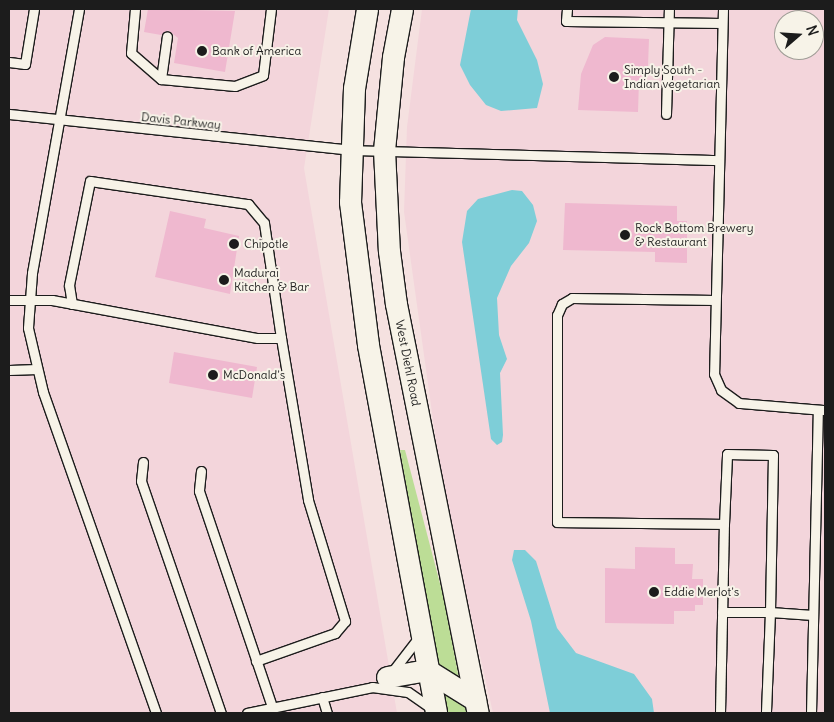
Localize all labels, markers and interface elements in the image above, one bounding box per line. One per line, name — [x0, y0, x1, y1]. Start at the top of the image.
north arrow — [774, 10, 824, 60]
text: N — [802, 23, 822, 38]
place label: Bank of America — [212, 44, 301, 58]
marker: Bank of America — [196, 45, 208, 57]
place label: Simply South - Indian vegetarian — [624, 63, 720, 91]
marker: Simply South - Indian vegetarian — [608, 71, 620, 83]
street label: Davis Parkway — [140, 110, 222, 132]
place label: Rock Bottom Brewery & Restaurant — [635, 221, 754, 249]
marker: Rock Bottom Brewery & Restaurant — [619, 229, 631, 241]
place label: Chipotle — [244, 237, 288, 251]
marker: Chipotle — [228, 238, 240, 250]
place label: Madurai Kitchen & Bar — [234, 266, 309, 294]
marker: Madurai Kitchen & Bar — [218, 274, 230, 286]
street label: West Diehl Road — [393, 319, 423, 407]
place label: McDonald's — [223, 368, 285, 382]
marker: McDonald's — [207, 369, 219, 381]
place label: Eddie Merlot's — [664, 585, 739, 599]
marker: Eddie Merlot's — [648, 586, 660, 598]

